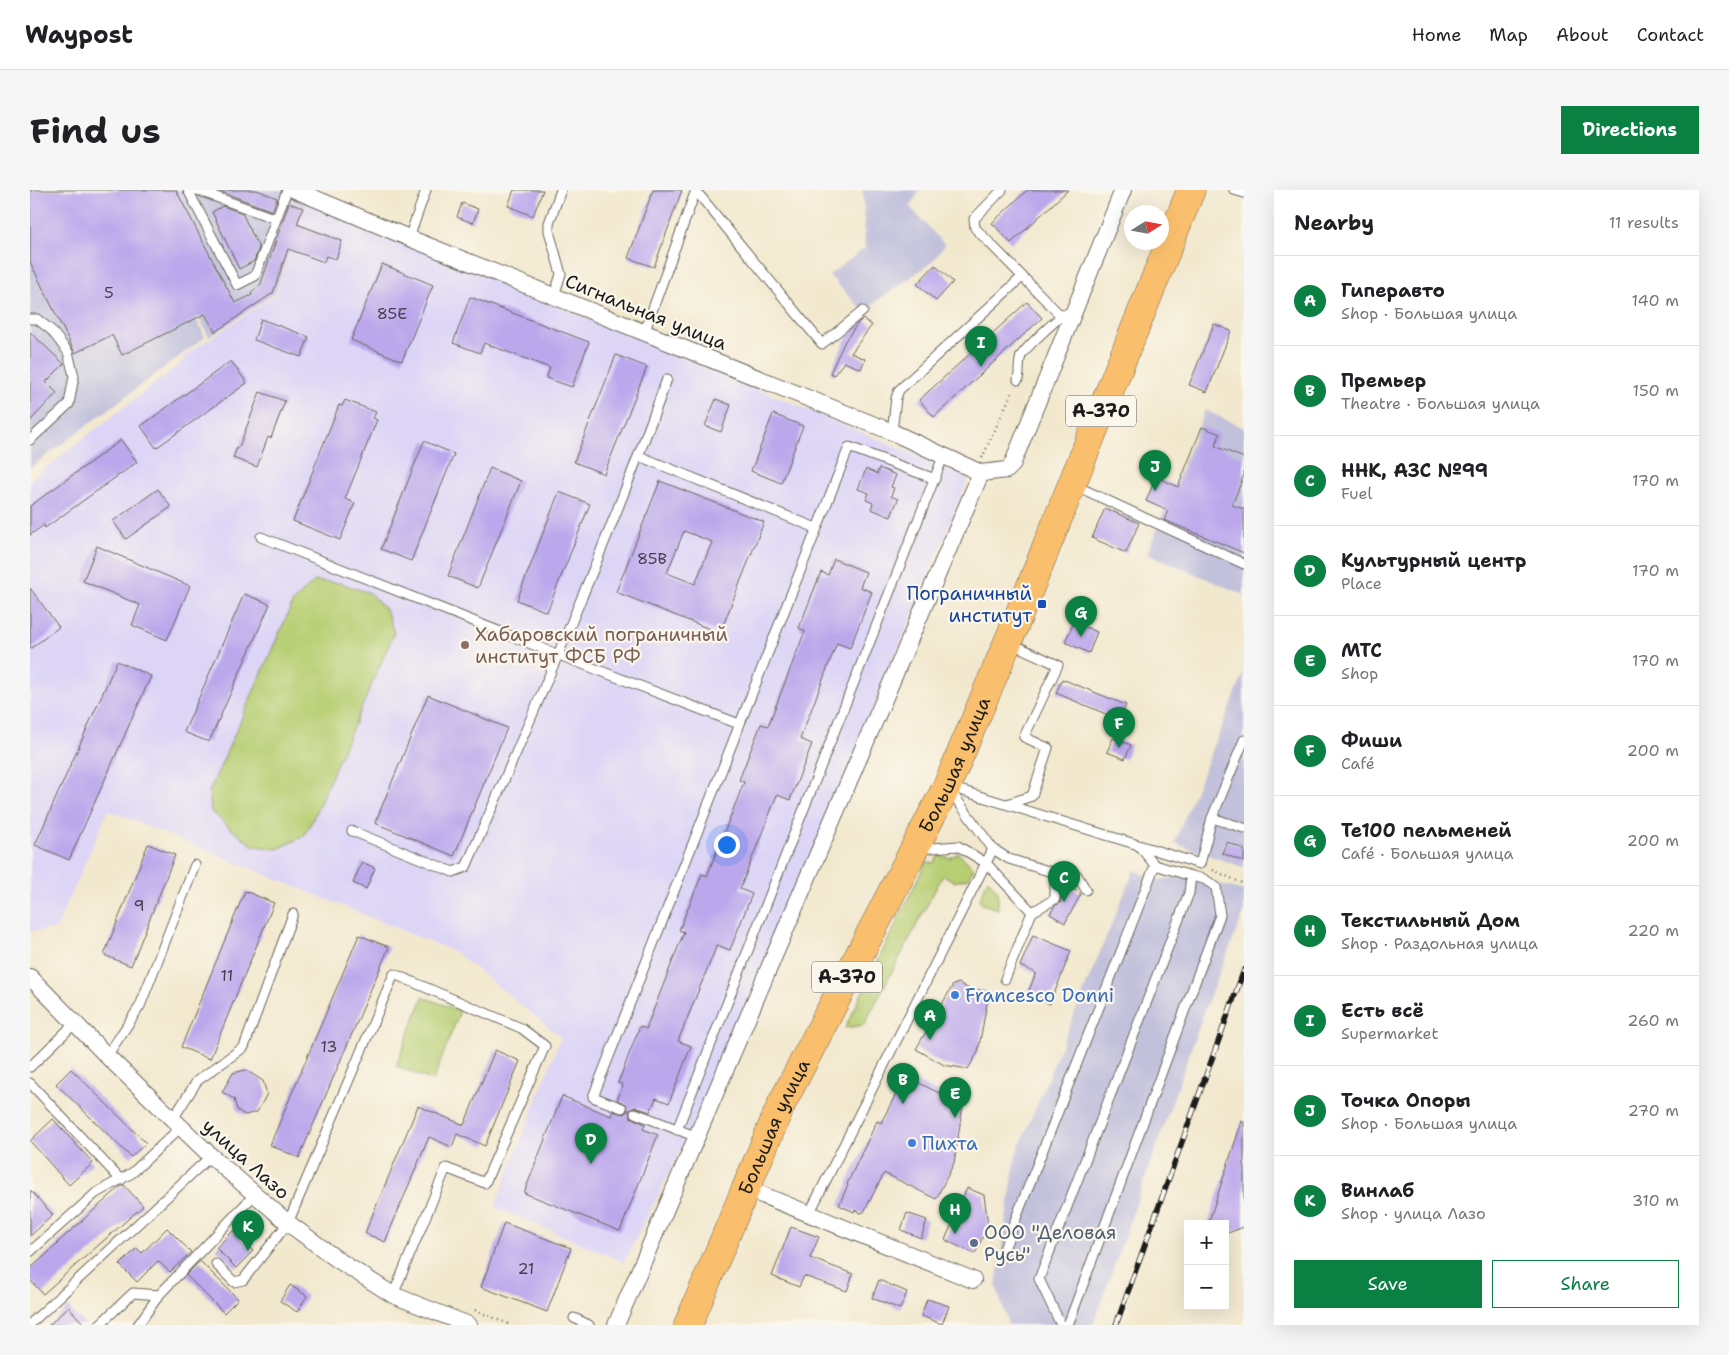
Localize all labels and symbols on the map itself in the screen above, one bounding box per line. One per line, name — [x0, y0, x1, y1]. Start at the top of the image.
north arrow — [1124, 205, 1169, 250]
street label: Сигнальная улица — [562, 268, 731, 356]
house number: 5 — [104, 282, 114, 303]
house number: 85Е — [377, 303, 407, 324]
pin: I — [965, 326, 997, 367]
road number: А-370 — [1066, 396, 1136, 427]
pin: J — [1139, 450, 1171, 491]
house number: 85В — [637, 548, 667, 569]
place label: Пограничный институт — [907, 581, 1032, 628]
pin: G — [1065, 596, 1097, 637]
marker: Пограничный институт — [1036, 598, 1048, 610]
place label: Хабаровский пограничный институт ФСБ РФ — [475, 622, 728, 669]
marker: Хабаровский пограничный институт ФСБ РФ — [459, 639, 471, 651]
street label: Большая улица — [912, 693, 996, 837]
pin: F — [1103, 707, 1135, 748]
your location — [714, 832, 740, 858]
pin: C — [1048, 861, 1080, 902]
house number: 9 — [133, 895, 145, 916]
road number: А-370 — [812, 962, 882, 992]
house number: 11 — [221, 965, 233, 986]
place label: Francesco Donni — [965, 983, 1114, 1008]
marker: Francesco Donni — [949, 989, 961, 1001]
pin: A — [914, 999, 946, 1040]
house number: 13 — [320, 1036, 338, 1057]
street label: Большая улица — [732, 1054, 815, 1198]
pin: B — [887, 1063, 919, 1104]
pin: E — [939, 1077, 971, 1118]
street label: улица Лазо — [197, 1113, 295, 1205]
pin: D — [575, 1123, 607, 1164]
place label: Пихта — [922, 1131, 978, 1156]
marker: Пихта — [906, 1137, 918, 1149]
pin: H — [939, 1193, 971, 1234]
pin: K — [232, 1210, 264, 1251]
place label: ООО "Деловая Русь" — [984, 1220, 1117, 1267]
marker: ООО "Деловая Русь" — [968, 1237, 980, 1249]
house number: 21 — [517, 1258, 535, 1279]

